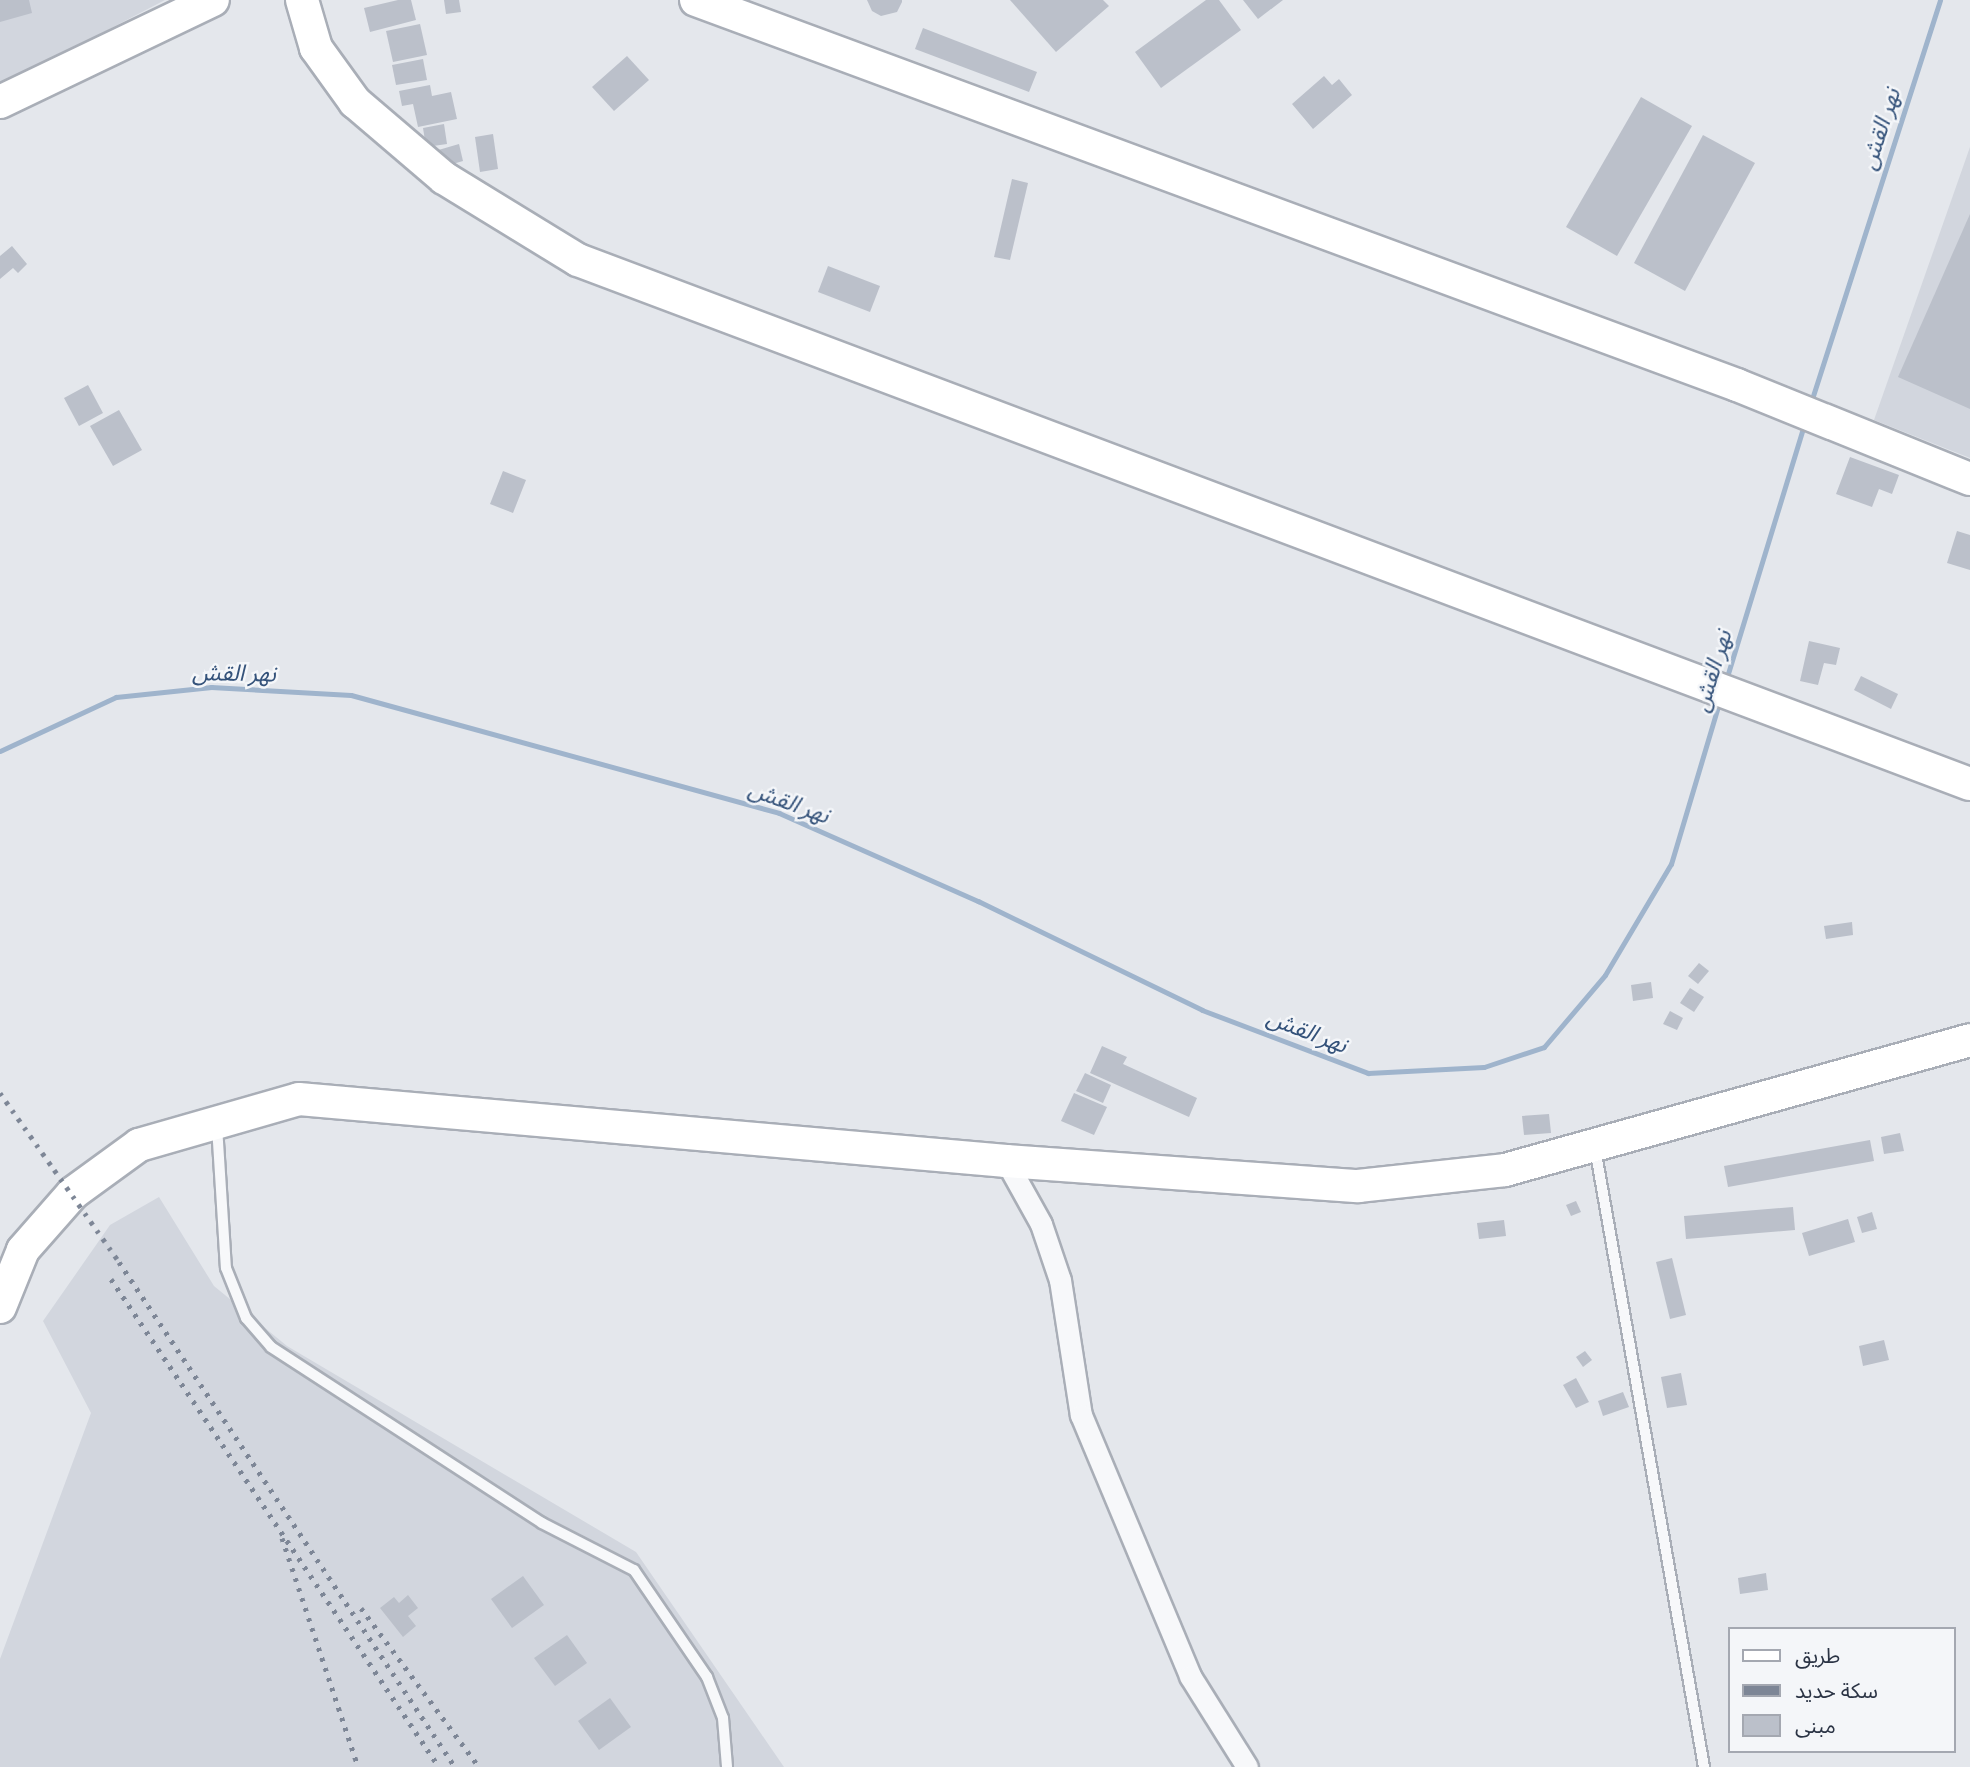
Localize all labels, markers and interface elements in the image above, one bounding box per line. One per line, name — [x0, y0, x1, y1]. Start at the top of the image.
water label: نهر القش — [1854, 85, 1906, 173]
water label: نهر القش — [1687, 627, 1737, 715]
water label: نهر القش — [192, 658, 276, 688]
water label: نهر القش — [745, 775, 833, 829]
water label: نهر القش — [1263, 1003, 1351, 1059]
legend — [1728, 1627, 1956, 1753]
text: طريق — [1795, 1643, 1840, 1668]
text: سكة حديد — [1795, 1678, 1878, 1703]
text: مبنى — [1795, 1713, 1836, 1738]

